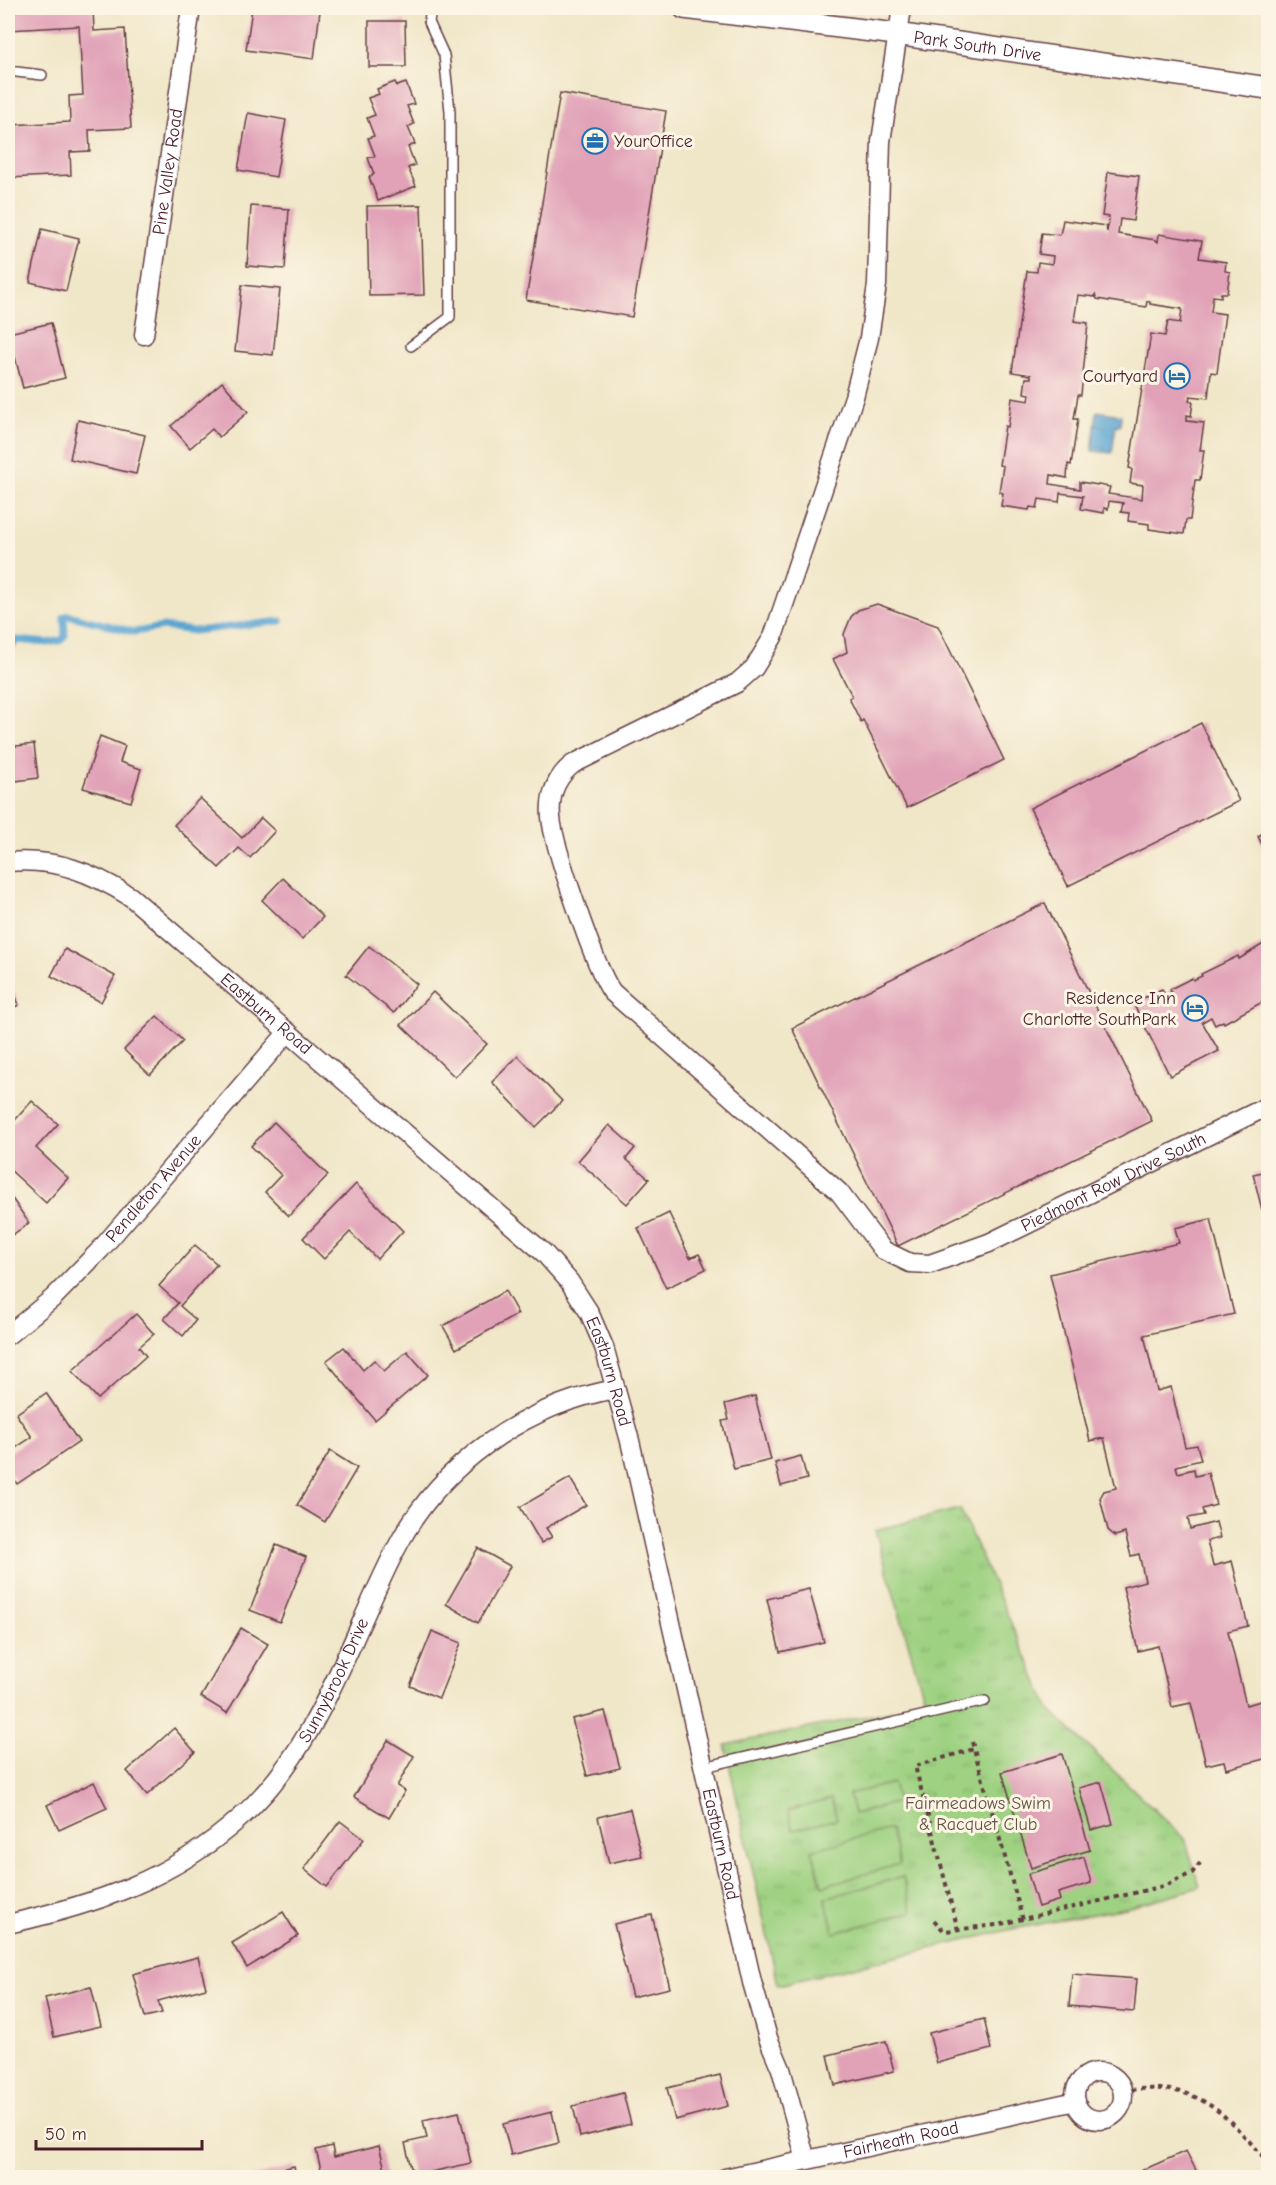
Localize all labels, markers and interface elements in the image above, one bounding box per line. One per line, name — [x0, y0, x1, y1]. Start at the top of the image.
street label: Park South Drive — [912, 26, 1043, 65]
street label: Pine Valley Road — [148, 107, 187, 236]
office icon: YourOffice — [580, 126, 610, 156]
place label: YourOffice — [614, 131, 693, 152]
hotel icon: Courtyard — [1162, 361, 1192, 391]
place label: Courtyard — [1083, 366, 1158, 387]
street label: Eastburn Road — [216, 969, 316, 1059]
place label: Residence Inn Charlotte SouthPark — [1023, 988, 1176, 1030]
hotel icon: Residence Inn Charlotte SouthPark — [1180, 993, 1210, 1023]
street label: Piedmont Row Drive South — [1018, 1128, 1209, 1236]
street label: Pendleton Avenue — [101, 1130, 206, 1247]
street label: Eastburn Road — [582, 1313, 636, 1429]
street label: Sunnybrook Drive — [294, 1615, 373, 1746]
street label: Eastburn Road — [698, 1786, 744, 1902]
park label: Fairmeadows Swim & Racquet Club — [905, 1793, 1051, 1835]
scale bar — [36, 2113, 202, 2151]
street label: Fairheath Road — [841, 2117, 961, 2162]
text: 50 m — [45, 2124, 87, 2145]

